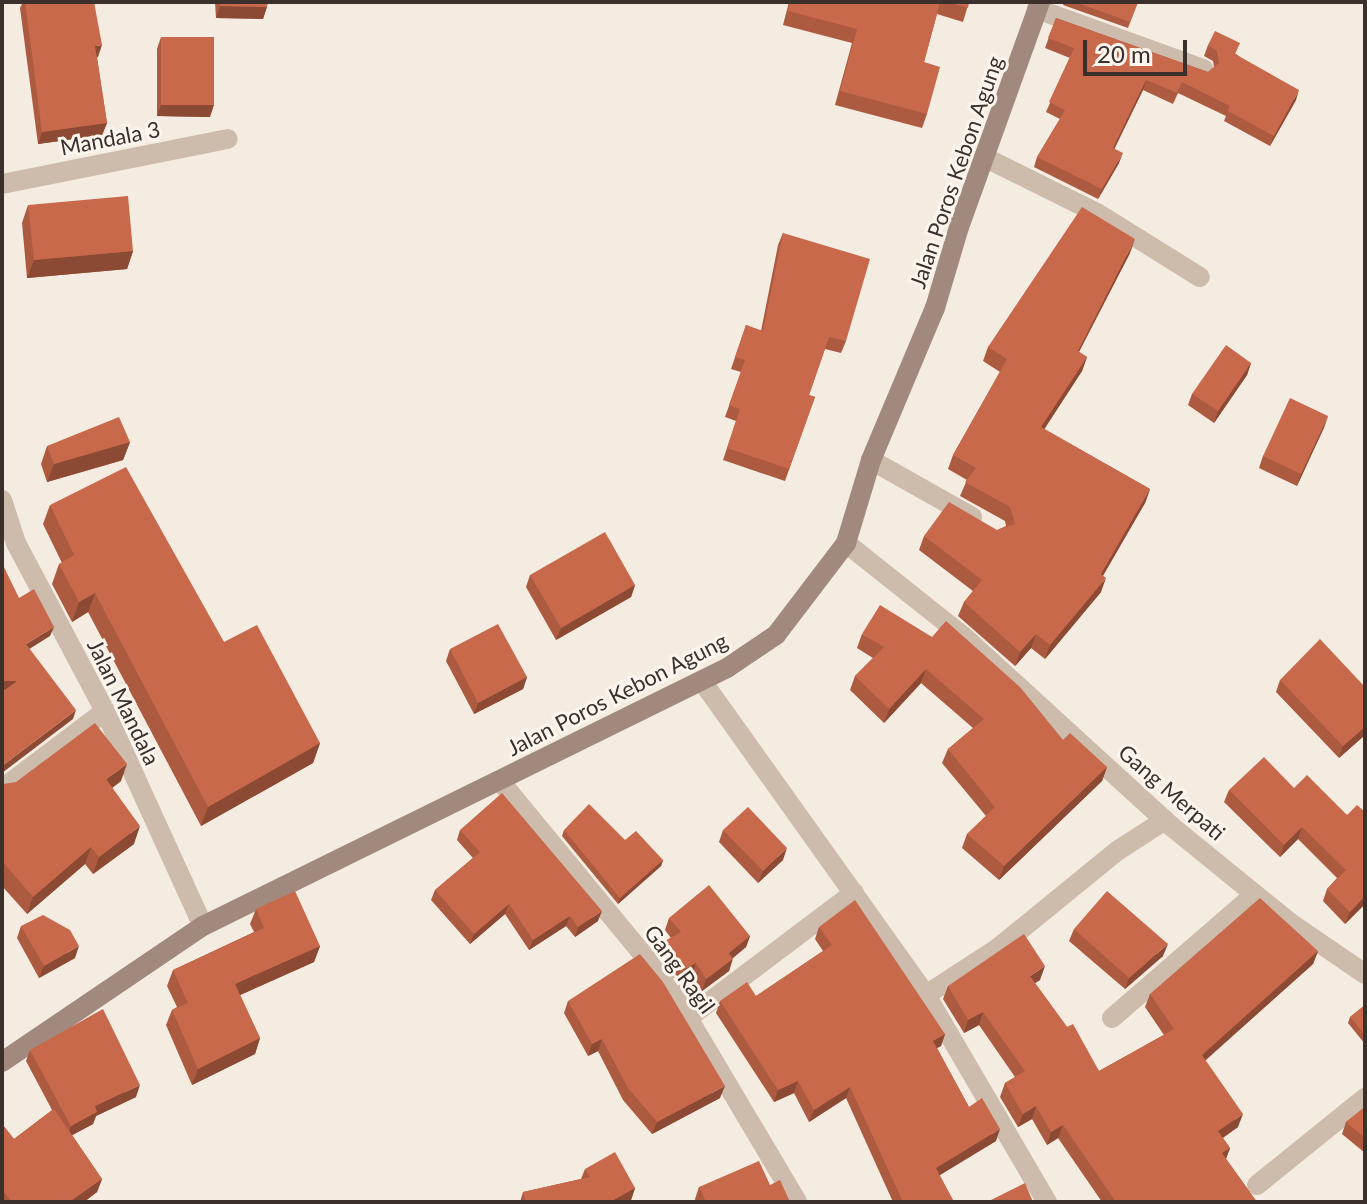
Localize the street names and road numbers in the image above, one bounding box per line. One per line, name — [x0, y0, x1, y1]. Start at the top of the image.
street label: Jalan Poros Kebon Agung — [904, 52, 1008, 292]
street label: Mandala 3 — [58, 115, 162, 161]
street label: Jalan Poros Kebon Agung — [502, 627, 732, 761]
street label: Jalan Mandala — [82, 635, 166, 769]
street label: Gang Merpati — [1113, 739, 1231, 845]
street label: Gang Ragil — [639, 920, 721, 1018]

